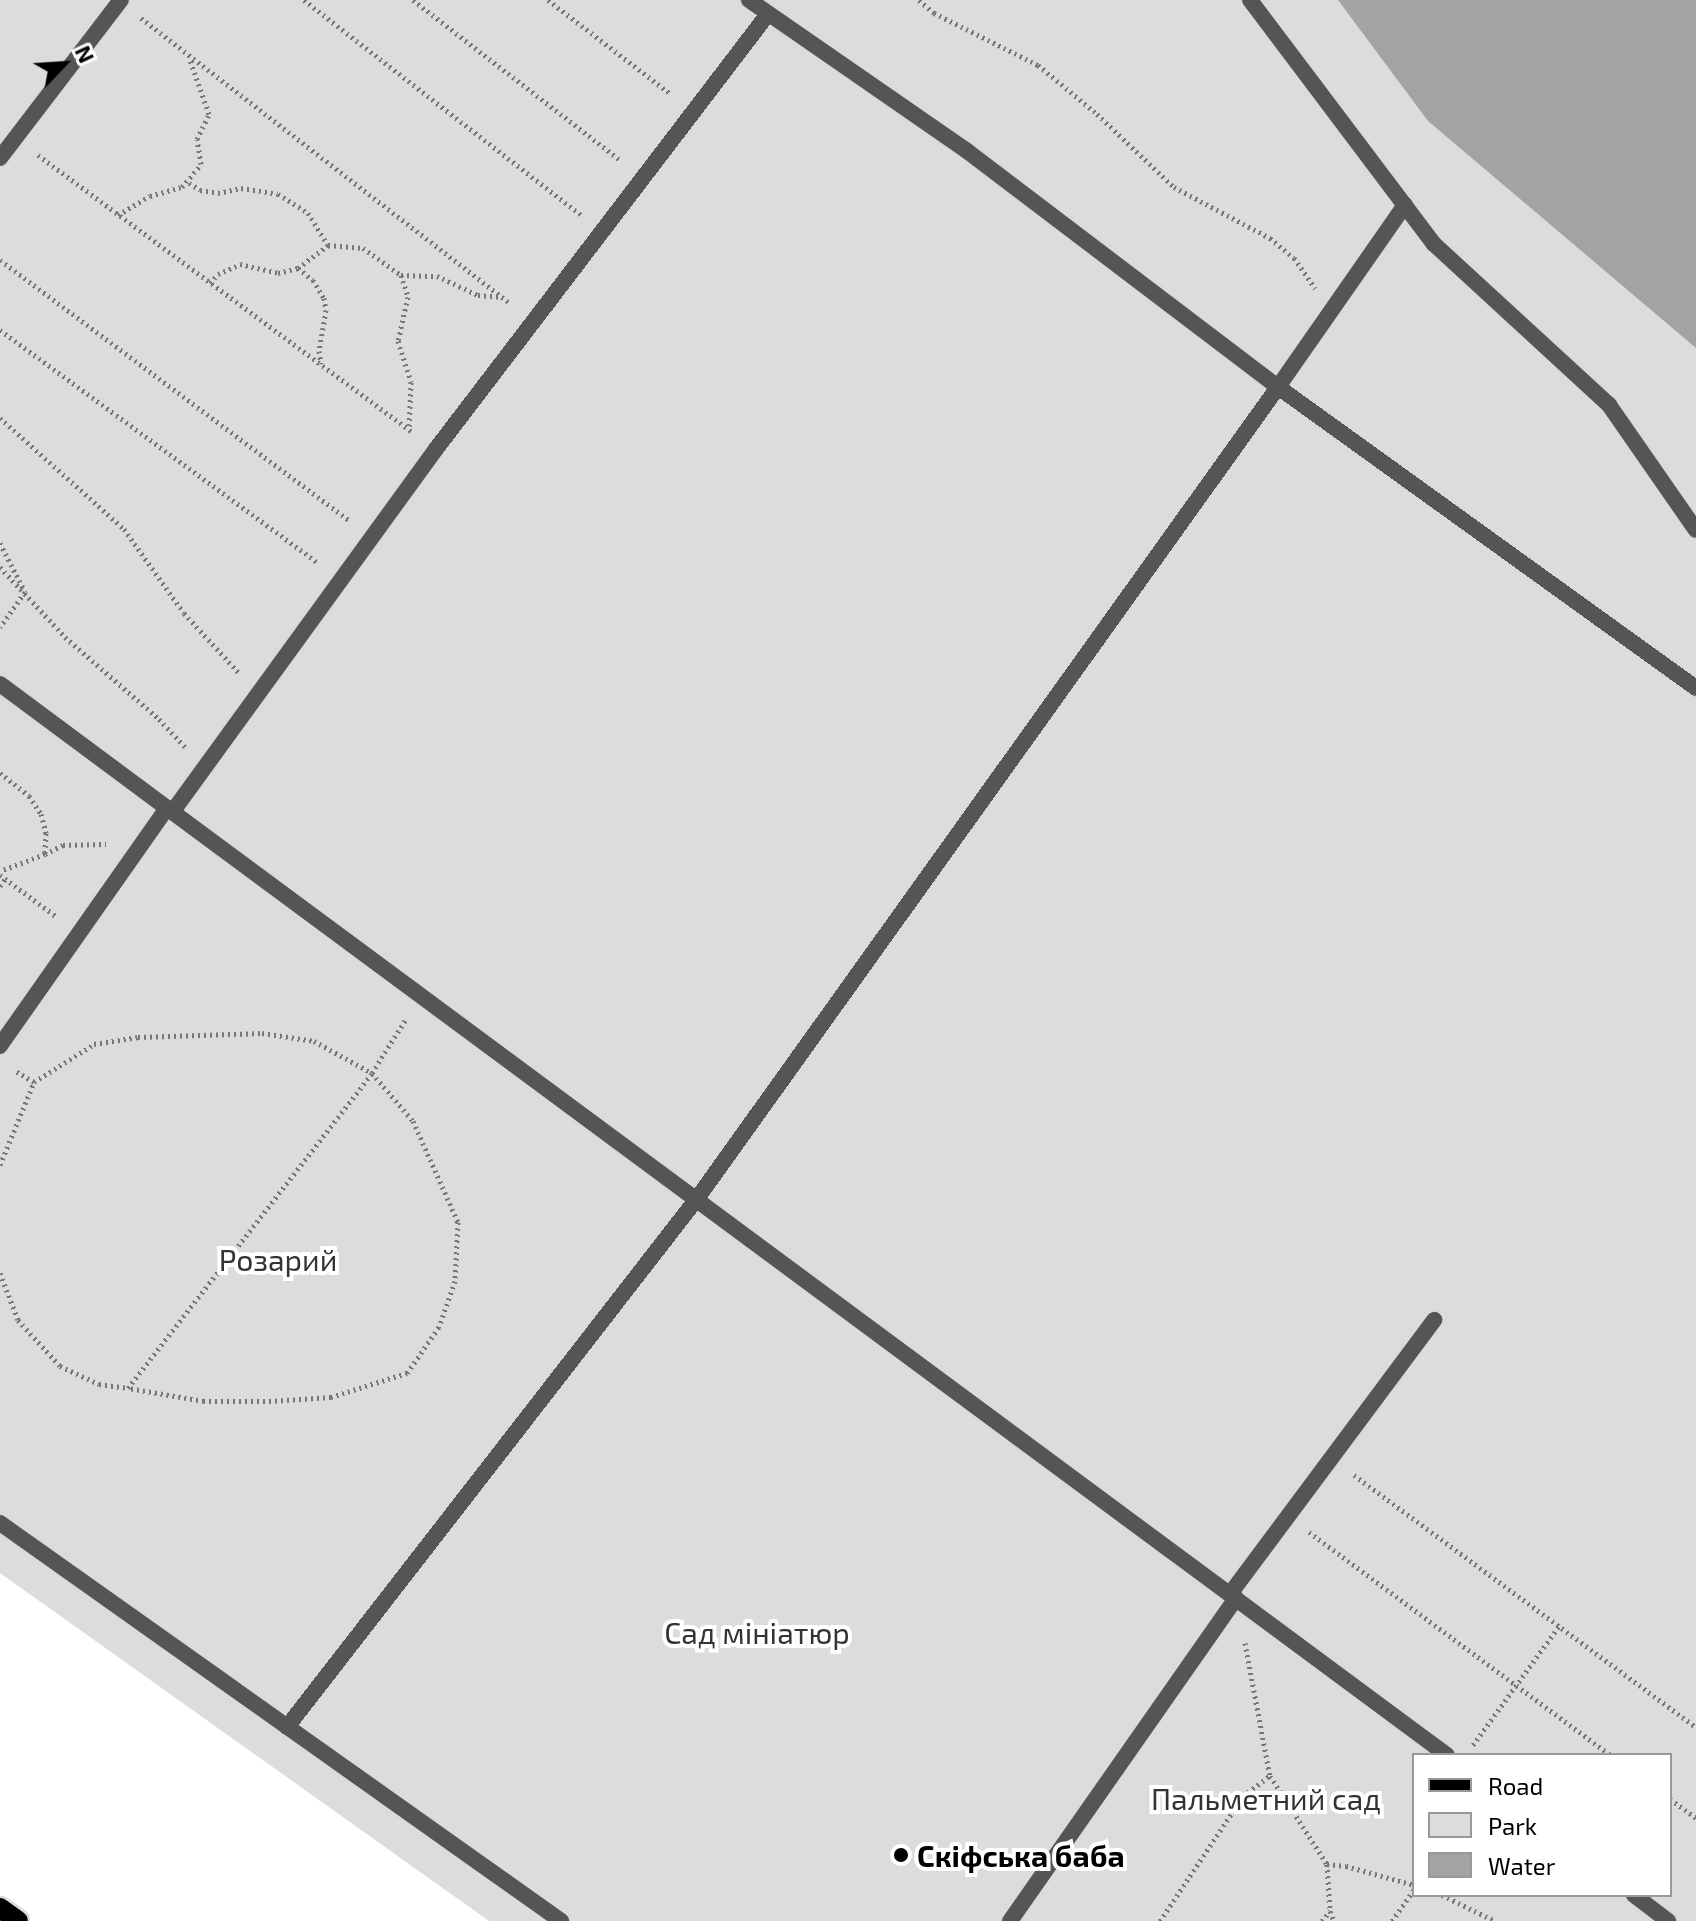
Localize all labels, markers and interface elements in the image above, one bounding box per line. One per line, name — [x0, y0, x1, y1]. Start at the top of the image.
north arrow — [24, 24, 104, 104]
text: N — [71, 41, 101, 67]
park label: Розарий — [219, 1241, 337, 1277]
park label: Сад мініатюр — [664, 1614, 850, 1650]
legend — [1412, 1753, 1672, 1897]
text: Road — [1488, 1771, 1543, 1800]
park label: Пальметний сад — [1151, 1780, 1381, 1816]
text: Park — [1488, 1811, 1537, 1840]
place label: Скіфська баба — [917, 1837, 1125, 1873]
marker: Скіфська баба — [892, 1846, 910, 1864]
text: Water — [1488, 1851, 1555, 1880]

